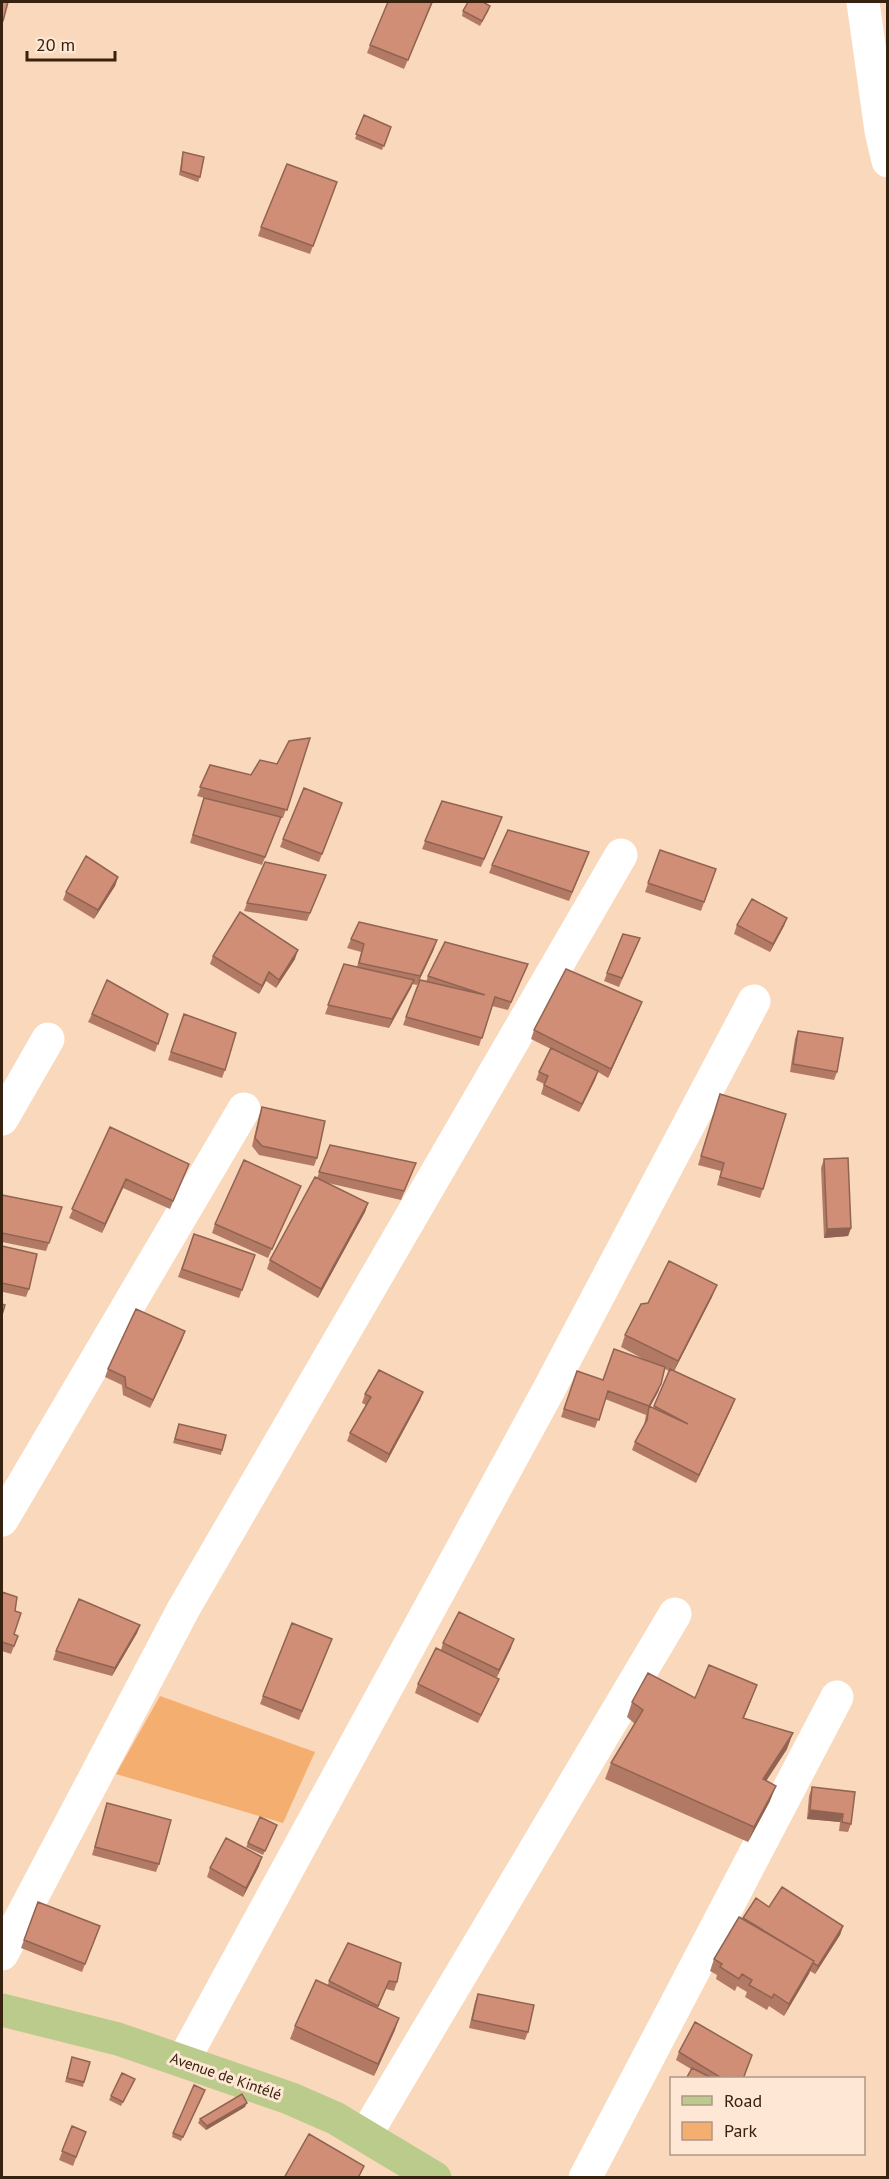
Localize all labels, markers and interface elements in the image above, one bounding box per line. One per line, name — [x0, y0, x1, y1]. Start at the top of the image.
scale bar — [27, 24, 116, 62]
text: 20 m — [36, 33, 75, 56]
street label: Avenue de Kintélé — [168, 2048, 284, 2104]
legend — [670, 2077, 865, 2155]
text: Road — [724, 2089, 762, 2112]
text: Park — [724, 2119, 757, 2142]

